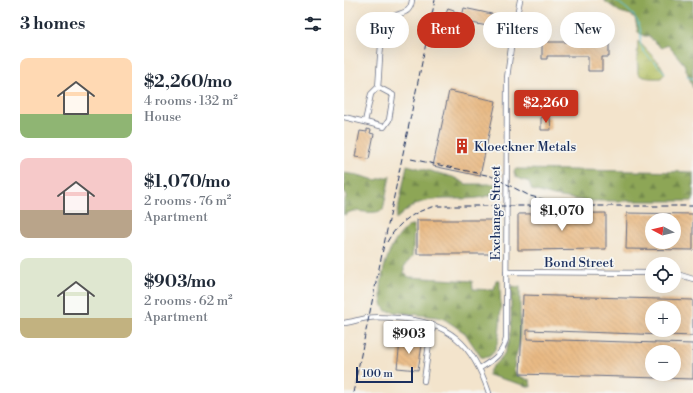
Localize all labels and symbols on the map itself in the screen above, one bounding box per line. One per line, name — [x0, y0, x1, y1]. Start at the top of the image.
pin: $2,260 — [513, 90, 579, 124]
building icon: Kloeckner Metals — [453, 137, 471, 155]
place label: Kloeckner Metals — [474, 139, 576, 155]
street label: Exchange Street — [488, 165, 504, 260]
pin: $1,070 — [529, 198, 595, 232]
north arrow — [645, 213, 681, 249]
street label: Bond Street — [543, 255, 614, 271]
pin: $903 — [385, 321, 433, 355]
scale bar — [356, 365, 413, 384]

